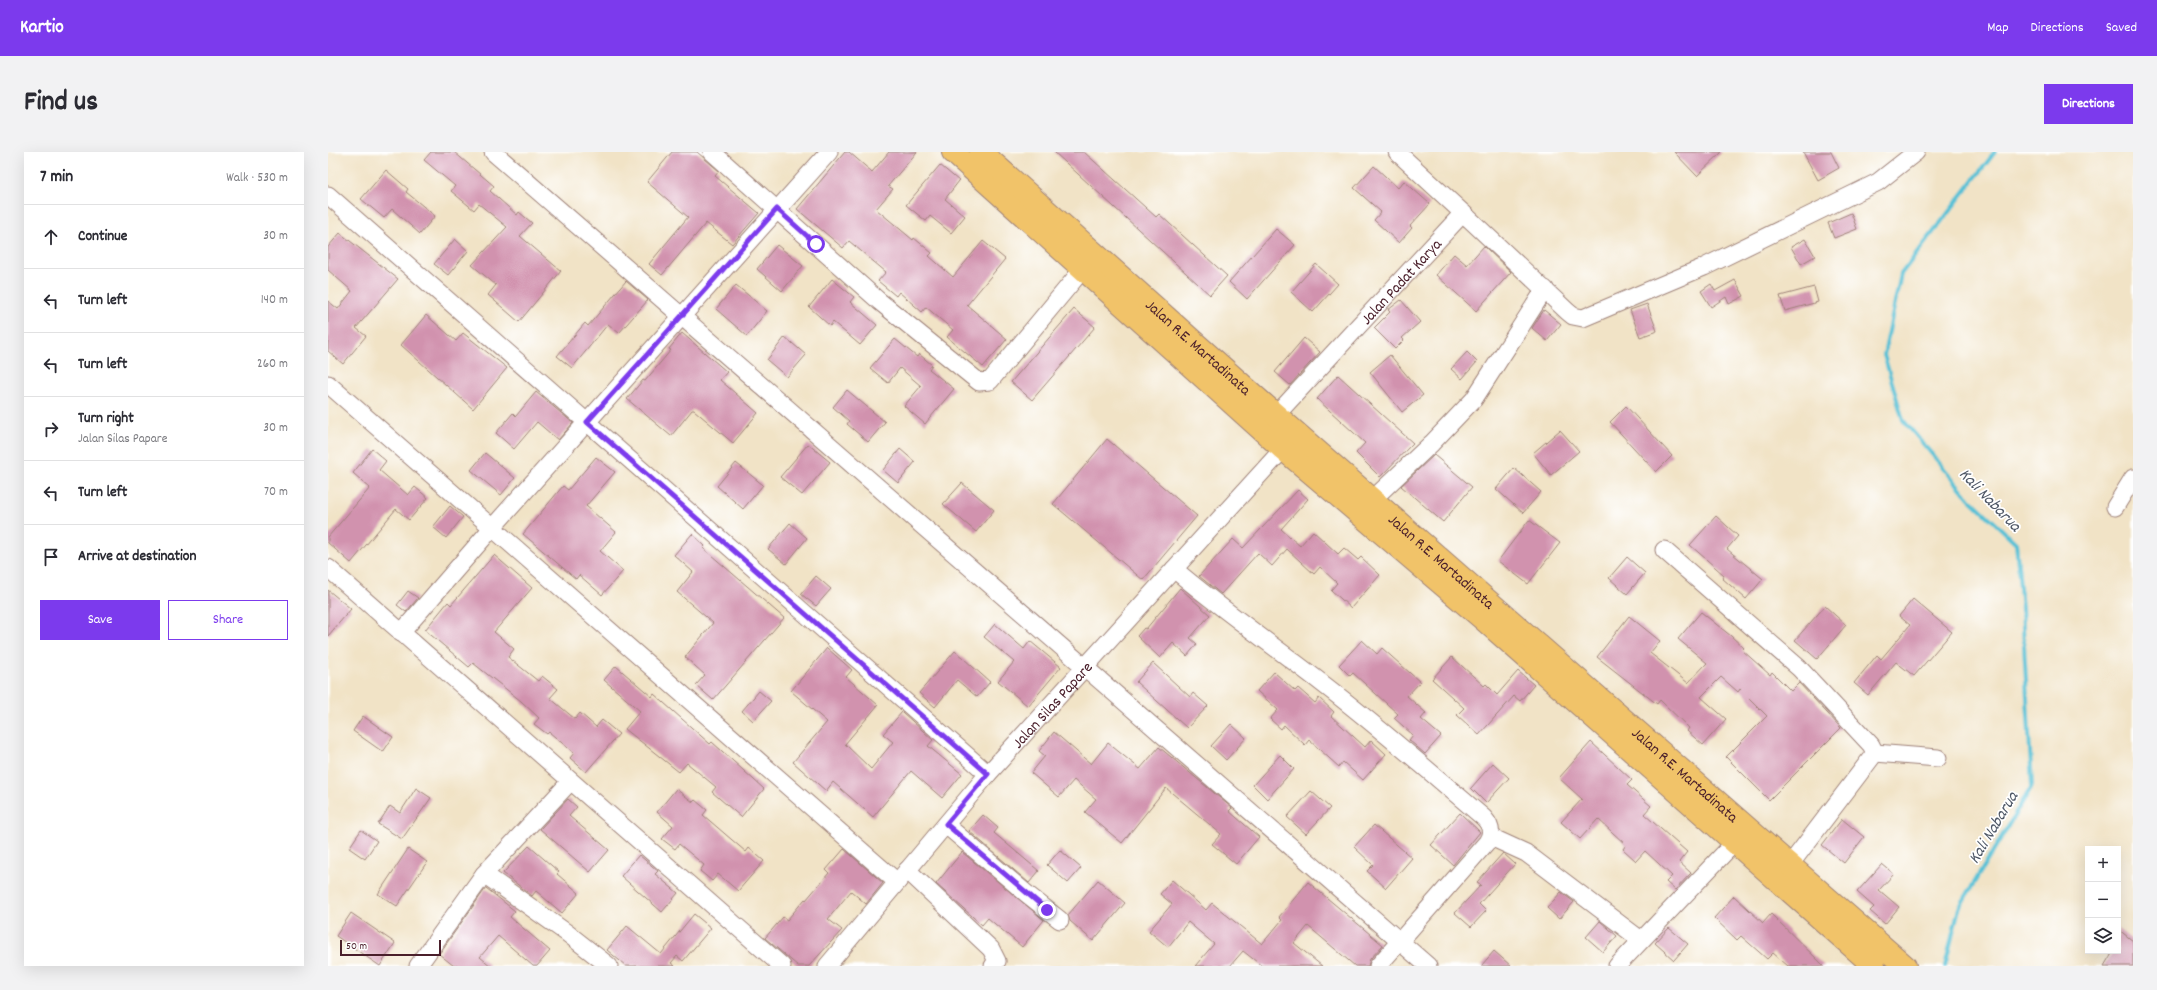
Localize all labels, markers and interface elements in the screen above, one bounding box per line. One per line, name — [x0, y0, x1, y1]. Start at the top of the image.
text: Kartio — [20, 15, 64, 42]
text: Map — [1987, 18, 2009, 38]
text: Directions — [2031, 18, 2084, 38]
text: Saved — [2106, 18, 2137, 38]
text: Find us — [24, 84, 98, 124]
button: Directions — [2044, 84, 2133, 124]
text: 7 min — [40, 166, 73, 190]
text: Walk · 530 m — [226, 169, 288, 188]
icon: ahead — [40, 226, 62, 248]
text: Continue — [78, 226, 127, 248]
text: 30 m — [263, 227, 288, 246]
street label: Jalan Padat Karya — [1356, 234, 1448, 331]
route start — [807, 235, 825, 253]
icon: left — [40, 290, 62, 312]
text: Turn left — [78, 290, 127, 312]
text: 140 m — [261, 291, 288, 310]
street label: Jalan R.E. Martadinata — [1139, 295, 1256, 402]
icon: left — [40, 354, 62, 376]
text: Turn left — [78, 354, 127, 376]
text: 260 m — [257, 355, 288, 374]
text: Turn right — [78, 408, 134, 430]
icon: right — [40, 418, 62, 440]
text: 30 m — [263, 419, 288, 438]
text: Jalan Silas Papare — [78, 430, 167, 449]
water label: Kali Nabarua — [1952, 464, 2026, 539]
icon: left — [40, 482, 62, 504]
text: Turn left — [78, 482, 127, 504]
text: 70 m — [264, 483, 288, 502]
street label: Jalan R.E. Martadinata — [1382, 509, 1499, 616]
icon: arrive — [40, 546, 62, 568]
text: Arrive at destination — [78, 546, 196, 568]
button: Save — [40, 600, 160, 640]
button: Share — [168, 600, 288, 640]
street label: Jalan Silas Papare — [1008, 657, 1099, 754]
street label: Jalan R.E. Martadinata — [1626, 723, 1743, 829]
water label: Kali Nabarua — [1964, 787, 2026, 869]
map controls — [2085, 846, 2121, 954]
button: + — [2085, 846, 2121, 882]
button: − — [2085, 882, 2121, 918]
route end — [1038, 901, 1056, 919]
button: layers — [2085, 918, 2121, 954]
scale bar — [340, 938, 441, 957]
text: 50 m — [346, 939, 367, 955]

